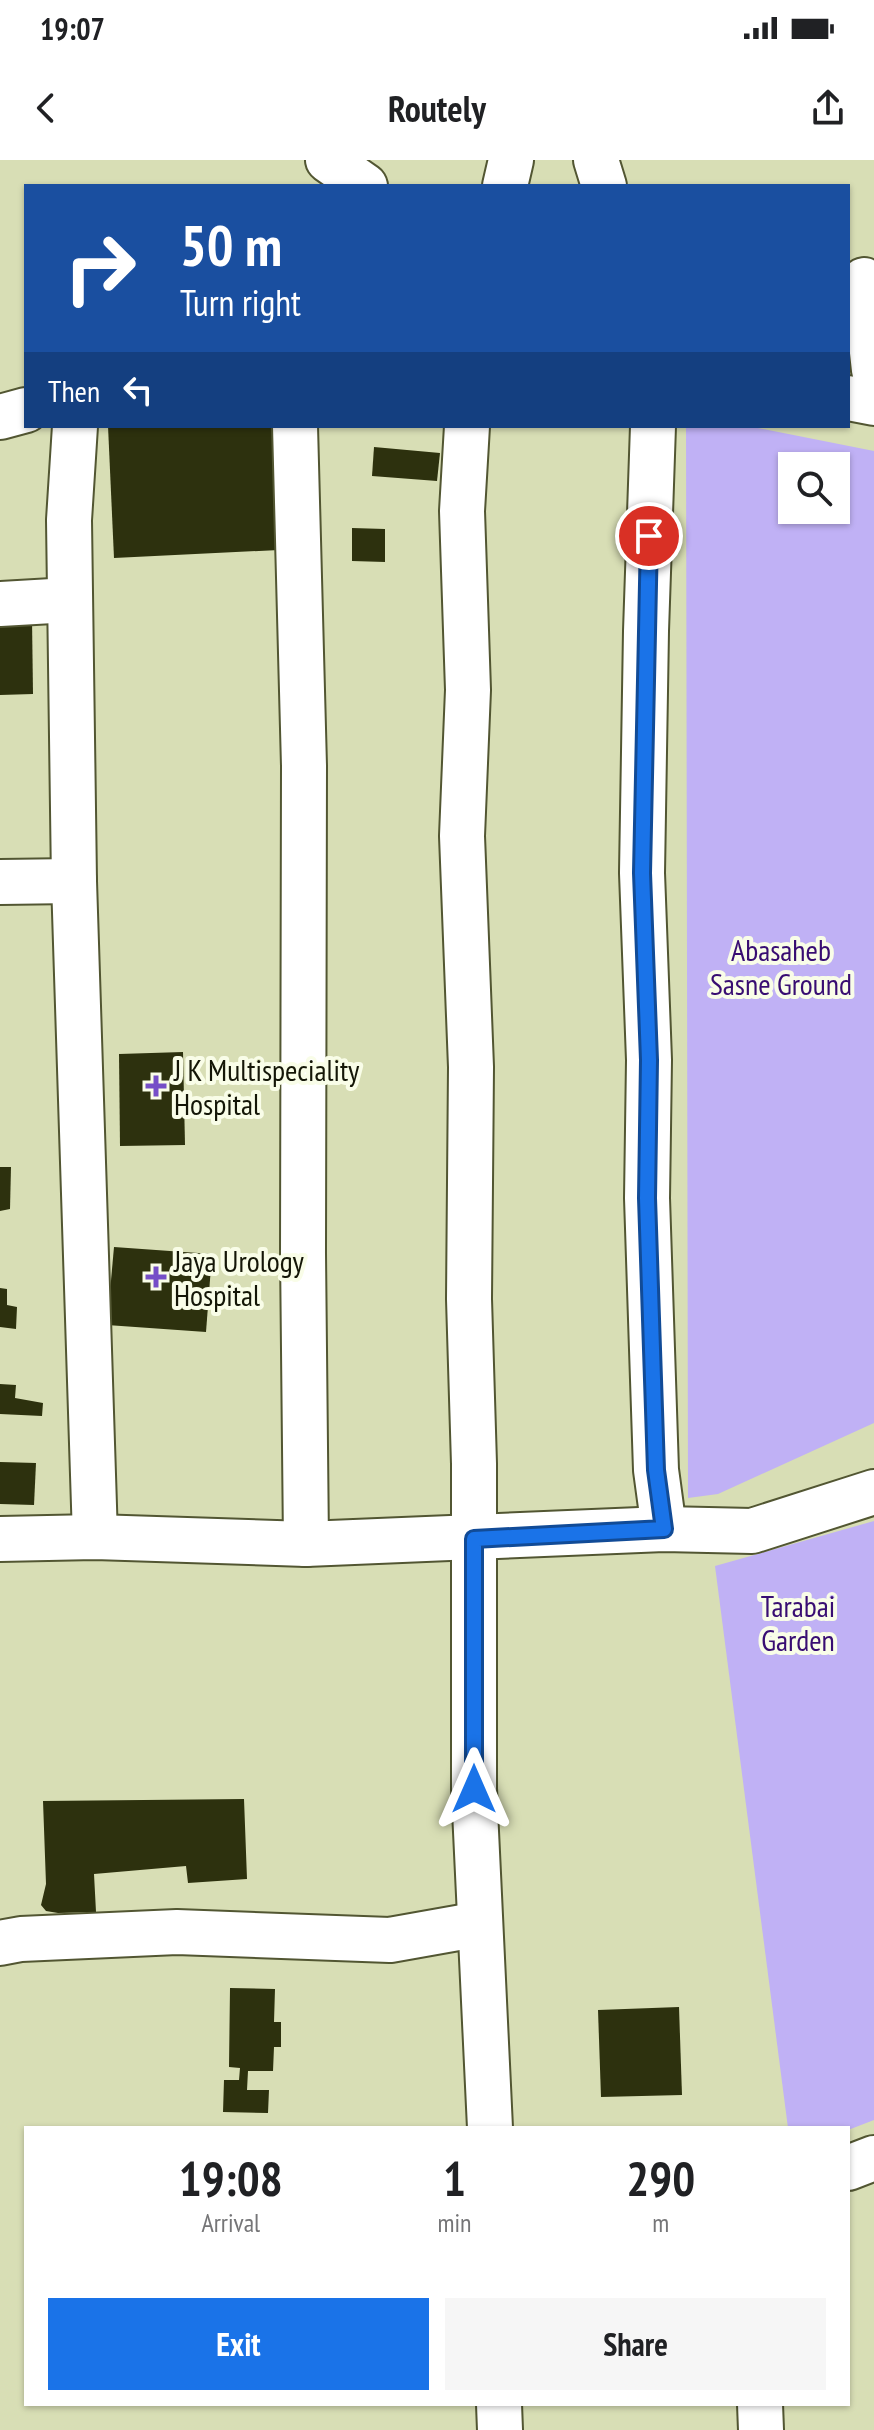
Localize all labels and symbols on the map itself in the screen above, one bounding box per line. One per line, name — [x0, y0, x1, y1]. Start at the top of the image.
pin — [615, 502, 683, 570]
park label: Abasaheb Sasne Ground — [710, 930, 852, 1003]
place label: J K Multispeciality Hospital — [173, 1050, 360, 1123]
marker: J K Multispeciality Hospital — [145, 1075, 167, 1097]
place label: Jaya Urology Hospital — [173, 1241, 305, 1314]
marker: Jaya Urology Hospital — [145, 1266, 167, 1288]
park label: Tarabai Garden — [761, 1586, 835, 1659]
position arrow — [432, 1747, 516, 1831]

